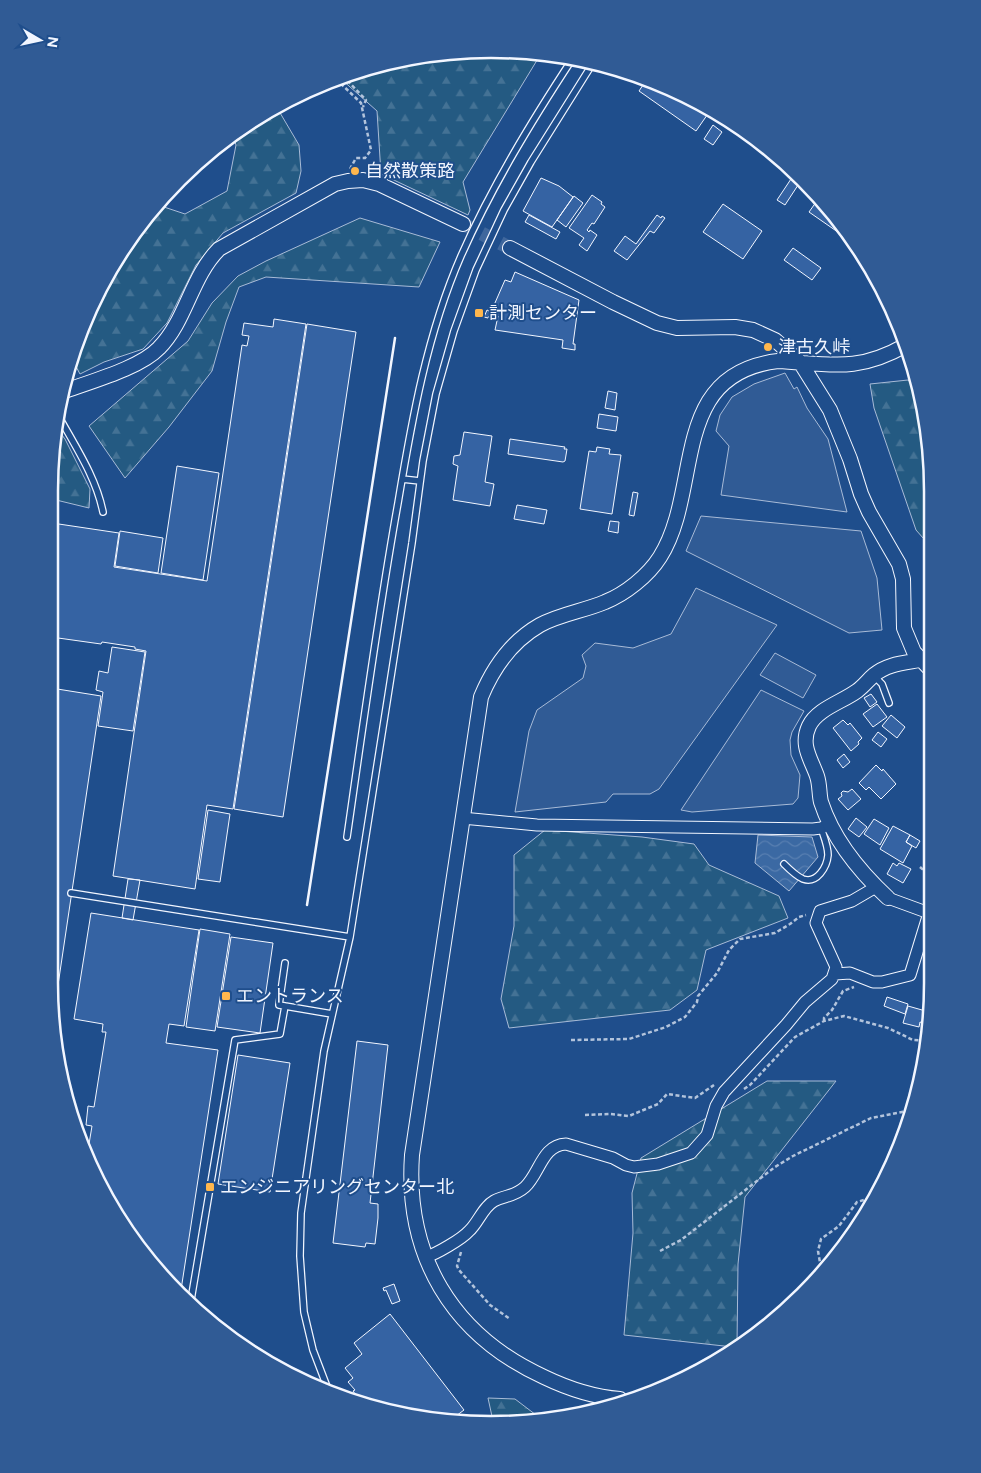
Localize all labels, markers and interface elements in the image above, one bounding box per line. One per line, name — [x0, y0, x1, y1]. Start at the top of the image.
north arrow — [15, 15, 65, 65]
text: N — [43, 35, 62, 49]
place label: 自然散策路 — [365, 160, 455, 182]
marker: 自然散策路 — [349, 165, 361, 177]
place label: 計測センター — [489, 302, 597, 324]
marker: 計測センター — [473, 307, 485, 319]
place label: 津古久峠 — [778, 336, 850, 358]
marker: 津古久峠 — [762, 341, 774, 353]
place label: エントランス — [236, 985, 344, 1007]
marker: エントランス — [220, 990, 232, 1002]
place label: エンジニアリングセンター北 — [220, 1176, 454, 1198]
marker: エンジニアリングセンター北 — [204, 1181, 216, 1193]

